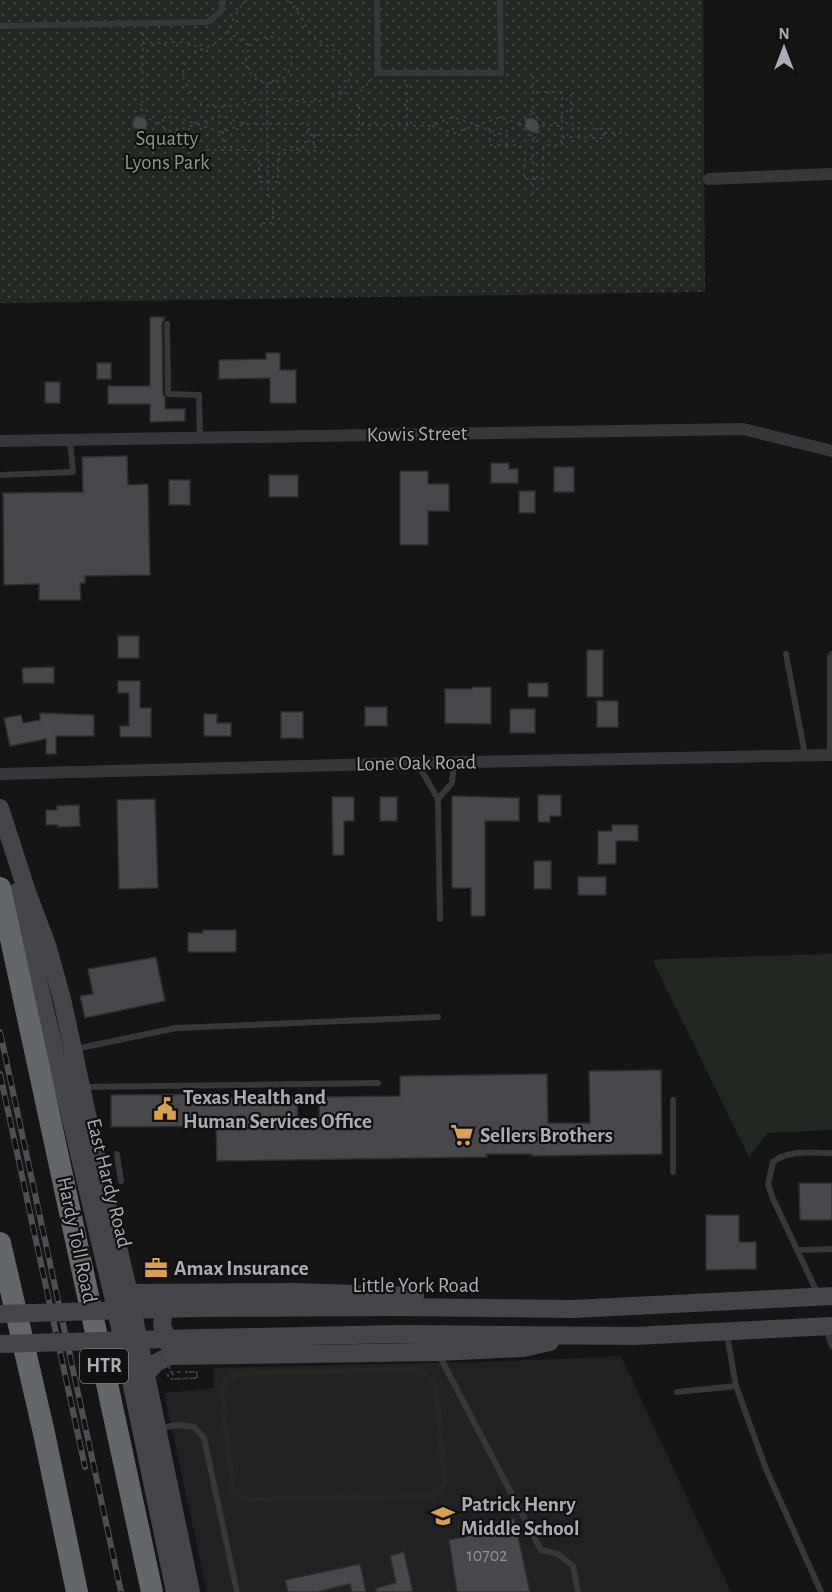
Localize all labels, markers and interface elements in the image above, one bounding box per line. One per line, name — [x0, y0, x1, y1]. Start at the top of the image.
north arrow — [754, 18, 814, 78]
text: N — [778, 26, 790, 42]
park label: Squatty Lyons Park — [124, 128, 210, 173]
street label: Kowis Street — [366, 423, 468, 445]
street label: Lone Oak Road — [356, 751, 476, 775]
place label: Texas Health and Human Services Office — [183, 1087, 372, 1132]
public building icon: Texas Health and Human Services Office — [152, 1096, 178, 1122]
street label: East Hardy Road — [83, 1116, 135, 1250]
supermarket icon: Sellers Brothers — [449, 1122, 475, 1148]
place label: Sellers Brothers — [480, 1125, 613, 1146]
street label: Hardy Toll Road — [53, 1175, 101, 1305]
office icon: Amax Insurance — [143, 1255, 169, 1281]
place label: Amax Insurance — [174, 1258, 309, 1279]
street label: Little York Road — [352, 1275, 480, 1296]
road number: HTR — [80, 1349, 128, 1383]
place label: Patrick Henry Middle School — [461, 1494, 580, 1539]
school or university icon: Patrick Henry Middle School — [430, 1503, 456, 1529]
house number: 10702 — [467, 1547, 507, 1565]

